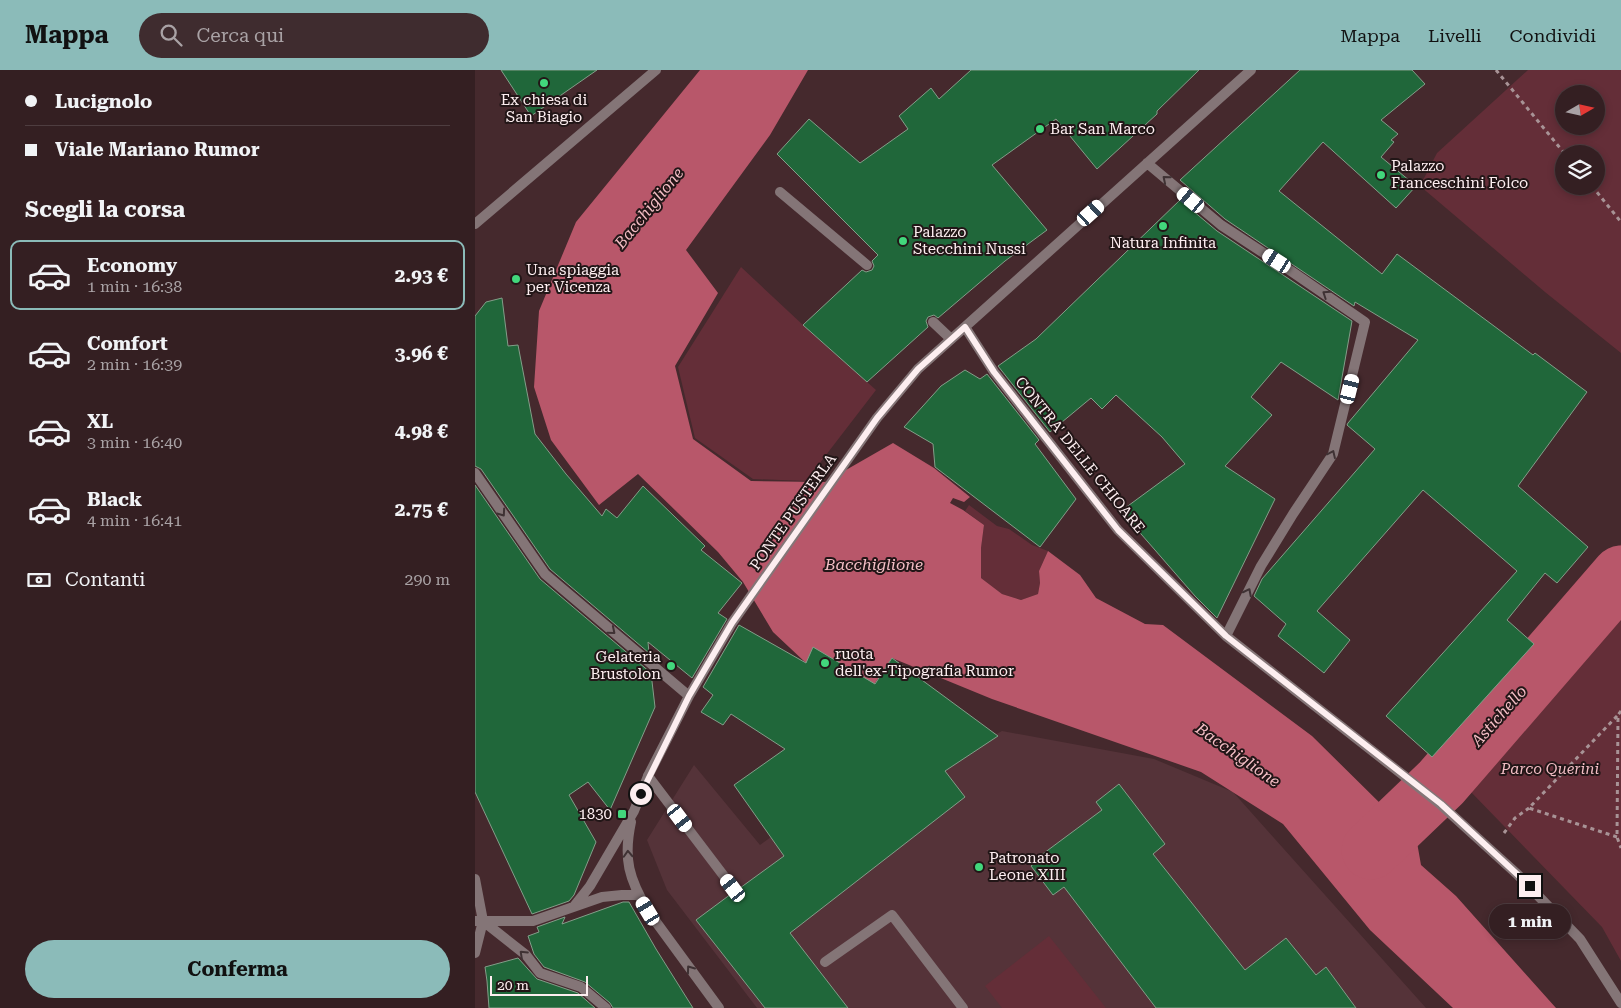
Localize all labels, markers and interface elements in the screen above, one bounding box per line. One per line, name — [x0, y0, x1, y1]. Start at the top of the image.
search box — [139, 13, 489, 58]
text: Mappa — [25, 21, 109, 49]
icon: search — [157, 21, 185, 49]
text: Cerca qui — [197, 24, 284, 47]
text: Mappa — [1340, 25, 1400, 46]
text: Livelli — [1428, 25, 1482, 46]
text: Condividi — [1510, 25, 1596, 46]
marker: Ex chiesa di San Biagio — [538, 77, 550, 89]
north arrow — [1555, 85, 1605, 135]
map controls — [1555, 85, 1605, 195]
text: Lucignolo — [55, 90, 152, 113]
place label: Ex chiesa di San Biagio — [501, 91, 587, 126]
place label: Bar San Marco — [1050, 120, 1155, 138]
marker: Bar San Marco — [1034, 123, 1046, 135]
text: Viale Mariano Rumor — [55, 138, 260, 161]
button: layers — [1555, 145, 1605, 195]
place label: Palazzo Franceschini Folco — [1391, 157, 1528, 192]
water label: Bacchiglione — [610, 164, 687, 253]
marker: Palazzo Franceschini Folco — [1375, 169, 1387, 181]
one-way arrow — [1163, 176, 1172, 184]
car — [1174, 185, 1207, 215]
text: Scegli la corsa — [25, 197, 185, 222]
car — [1074, 197, 1107, 229]
marker: Natura Infinita — [1157, 220, 1169, 232]
place label: Palazzo Stecchini Nussi — [913, 223, 1026, 258]
place label: Natura Infinita — [1110, 234, 1216, 252]
marker: Palazzo Stecchini Nussi — [897, 235, 909, 247]
car — [1260, 247, 1293, 275]
icon: car — [27, 253, 72, 298]
text: Economy — [87, 254, 177, 277]
place label: Una spiaggia per Vicenza — [526, 261, 619, 296]
text: 2.93 € — [395, 264, 448, 287]
marker: Una spiaggia per Vicenza — [510, 273, 522, 285]
text: 1 min · 16:38 — [87, 277, 182, 296]
one-way arrow — [1322, 291, 1331, 300]
icon: car — [27, 331, 72, 376]
text: Comfort — [87, 332, 168, 355]
text: 3.96 € — [395, 342, 448, 365]
text: 2 min · 16:39 — [87, 355, 182, 374]
street label: CONTRA' DELLE CHIOARE — [1011, 373, 1149, 537]
car — [1339, 373, 1360, 405]
icon: car — [27, 409, 72, 454]
text: XL — [87, 410, 113, 433]
text: 4.98 € — [395, 420, 448, 443]
text: 3 min · 16:40 — [87, 433, 182, 452]
street label: PONTE PUSTERLA — [746, 450, 840, 574]
one-way arrow — [1326, 450, 1336, 459]
icon: car — [27, 487, 72, 532]
text: Black — [87, 488, 142, 511]
text: 2.75 € — [395, 498, 448, 521]
one-way arrow — [496, 508, 505, 517]
text: 4 min · 16:41 — [87, 511, 182, 530]
water label: Bacchiglione — [824, 555, 923, 574]
icon: cash — [25, 566, 53, 594]
text: Contanti — [65, 568, 145, 591]
text: 290 m — [404, 570, 450, 589]
one-way arrow — [1242, 589, 1252, 598]
one-way arrow — [607, 625, 616, 634]
place label: ruota dell'ex-Tipografia Rumor — [835, 645, 1014, 680]
place label: Gelateria Brustolon — [590, 648, 661, 683]
marker: ruota dell'ex-Tipografia Rumor — [819, 657, 831, 669]
marker: Gelateria Brustolon — [665, 660, 677, 672]
water label: Astichello — [1467, 682, 1531, 751]
water label: Bacchiglione — [1191, 718, 1284, 791]
park label: Parco Querini — [1500, 760, 1600, 778]
route start — [630, 783, 652, 805]
car — [664, 802, 695, 834]
place label: 1830 — [578, 805, 612, 823]
marker: 1830 — [616, 808, 628, 820]
one-way arrow — [622, 849, 633, 857]
place label: Patronato Leone XIII — [989, 849, 1066, 884]
marker: Patronato Leone XIII — [973, 861, 985, 873]
car — [717, 872, 748, 904]
route end — [1519, 875, 1541, 897]
car — [633, 894, 662, 928]
callout: 1 min — [1489, 904, 1571, 938]
text: 1 min — [1508, 912, 1552, 931]
button: Conferma — [25, 940, 450, 998]
one-way arrow — [520, 950, 529, 959]
one-way arrow — [688, 966, 696, 975]
scale bar — [490, 973, 587, 996]
text: 20 m — [497, 977, 529, 993]

